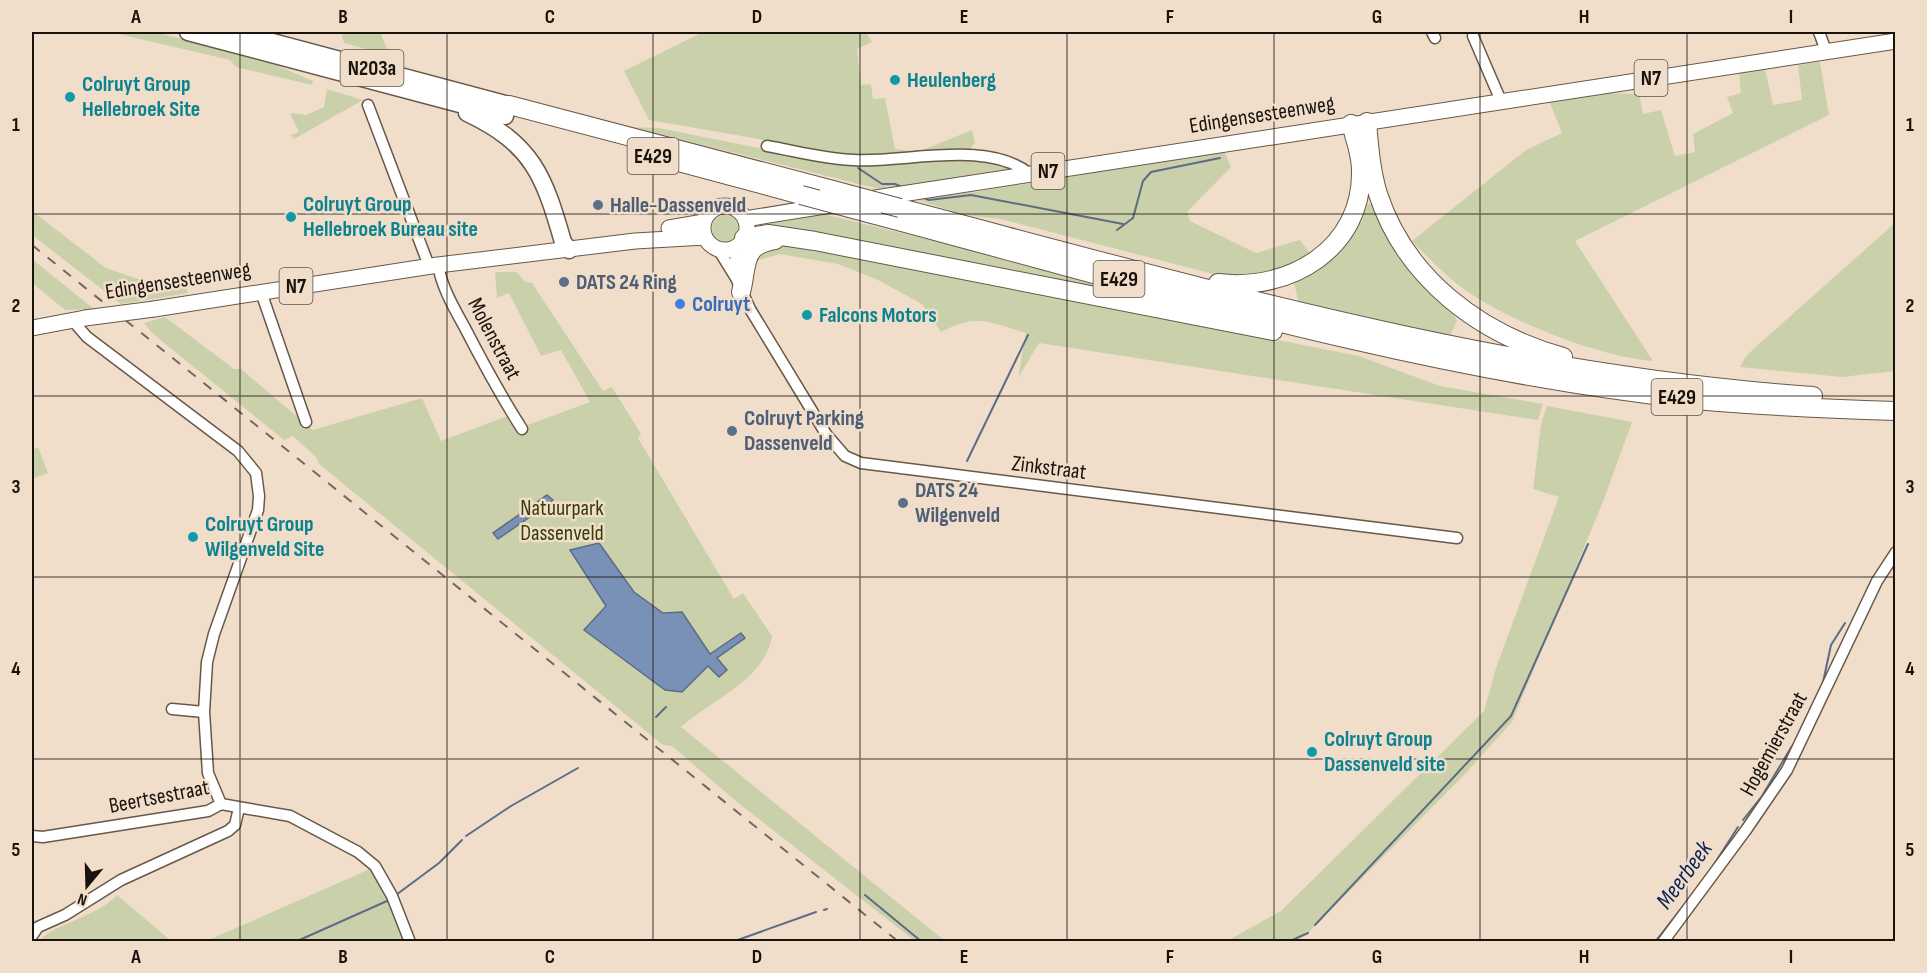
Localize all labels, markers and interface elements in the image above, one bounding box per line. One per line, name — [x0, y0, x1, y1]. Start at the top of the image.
text: A — [130, 5, 141, 29]
text: B — [338, 5, 348, 29]
text: C — [545, 5, 555, 29]
text: D — [752, 5, 762, 29]
text: E — [960, 5, 968, 29]
text: F — [1166, 5, 1174, 29]
text: G — [1372, 5, 1382, 29]
text: H — [1579, 5, 1589, 29]
text: I — [1789, 5, 1793, 29]
road number: N203a — [340, 50, 404, 86]
road number: N7 — [1634, 60, 1668, 96]
place label: Heulenberg — [907, 67, 996, 94]
place label: Colruyt Group Hellebroek Site — [82, 71, 200, 123]
marker: Heulenberg — [888, 73, 902, 87]
marker: Colruyt Group Hellebroek Site — [63, 90, 77, 104]
street label: Edingensesteenweg — [1187, 90, 1337, 140]
text: 1 — [12, 113, 20, 137]
text: 1 — [1906, 113, 1914, 137]
road number: E429 — [628, 138, 678, 174]
road number: N7 — [1032, 153, 1064, 189]
place label: Colruyt Group Hellebroek Bureau site — [303, 191, 478, 243]
place label: Halle-Dassenveld — [610, 192, 746, 219]
marker: Halle-Dassenveld — [591, 198, 605, 212]
marker: Colruyt Group Hellebroek Bureau site — [284, 210, 298, 224]
street label: Edingensesteenweg — [103, 256, 253, 306]
road number: E429 — [1094, 261, 1144, 297]
road number: N7 — [280, 268, 312, 304]
place label: DATS 24 Ring — [576, 269, 677, 296]
marker: DATS 24 Ring — [557, 275, 571, 289]
place label: Colruyt — [692, 291, 750, 318]
street label: Molenstraat — [461, 293, 527, 385]
text: 2 — [12, 294, 20, 318]
text: 2 — [1906, 294, 1914, 318]
marker: Colruyt — [673, 297, 687, 311]
place label: Falcons Motors — [819, 302, 937, 329]
marker: Falcons Motors — [800, 308, 814, 322]
road number: E429 — [1652, 379, 1702, 415]
place label: Colruyt Parking Dassenveld — [744, 405, 864, 457]
marker: Colruyt Parking Dassenveld — [725, 424, 739, 438]
street label: Zinkstraat — [1010, 450, 1088, 486]
text: 3 — [12, 475, 21, 499]
text: 3 — [1906, 475, 1915, 499]
place label: DATS 24 Wilgenveld — [915, 477, 1000, 529]
park label: Natuurpark Dassenveld — [520, 495, 604, 547]
marker: DATS 24 Wilgenveld — [896, 496, 910, 510]
place label: Colruyt Group Wilgenveld Site — [205, 511, 324, 563]
marker: Colruyt Group Wilgenveld Site — [186, 530, 200, 544]
text: 4 — [11, 657, 21, 681]
text: 4 — [1905, 657, 1915, 681]
street label: Hogemierstraat — [1734, 687, 1814, 801]
place label: Colruyt Group Dassenveld site — [1324, 726, 1445, 778]
marker: Colruyt Group Dassenveld site — [1305, 745, 1319, 759]
street label: Beertsestraat — [107, 774, 212, 820]
water label: Meerbeek — [1650, 835, 1719, 915]
text: 5 — [12, 838, 21, 862]
text: 5 — [1906, 838, 1915, 862]
north arrow — [57, 856, 117, 916]
text: N — [75, 888, 90, 909]
text: A — [130, 945, 141, 969]
text: B — [338, 945, 348, 969]
text: C — [545, 945, 555, 969]
text: D — [752, 945, 762, 969]
text: E — [960, 945, 968, 969]
text: F — [1166, 945, 1174, 969]
text: G — [1372, 945, 1382, 969]
text: H — [1579, 945, 1589, 969]
text: I — [1789, 945, 1793, 969]

